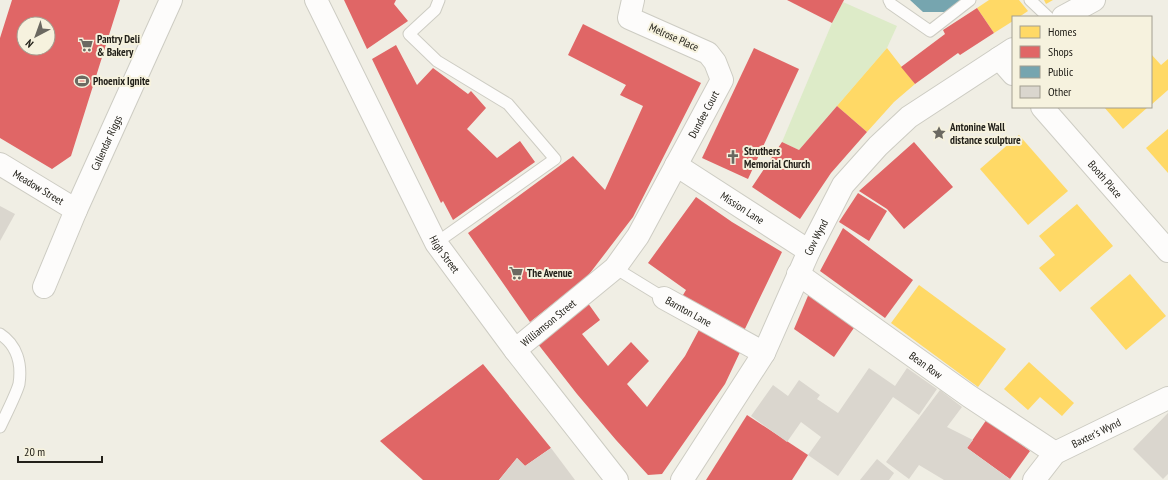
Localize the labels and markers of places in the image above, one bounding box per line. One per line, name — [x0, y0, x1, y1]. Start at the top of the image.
place label: Pantry Deli & Bakery — [97, 32, 140, 59]
supermarket icon: Pantry Deli & Bakery — [78, 37, 94, 53]
sports icon: Phoenix Ignite — [74, 73, 90, 89]
place label: Phoenix Ignite — [93, 74, 150, 88]
place label: Antonine Wall distance sculpture — [949, 120, 1021, 147]
place icon: Antonine Wall distance sculpture — [931, 125, 947, 141]
place label: Struthers Memorial Church — [744, 144, 810, 171]
church icon: Struthers Memorial Church — [725, 149, 741, 165]
supermarket icon: The Avenue — [508, 265, 524, 281]
place label: The Avenue — [527, 266, 573, 280]

